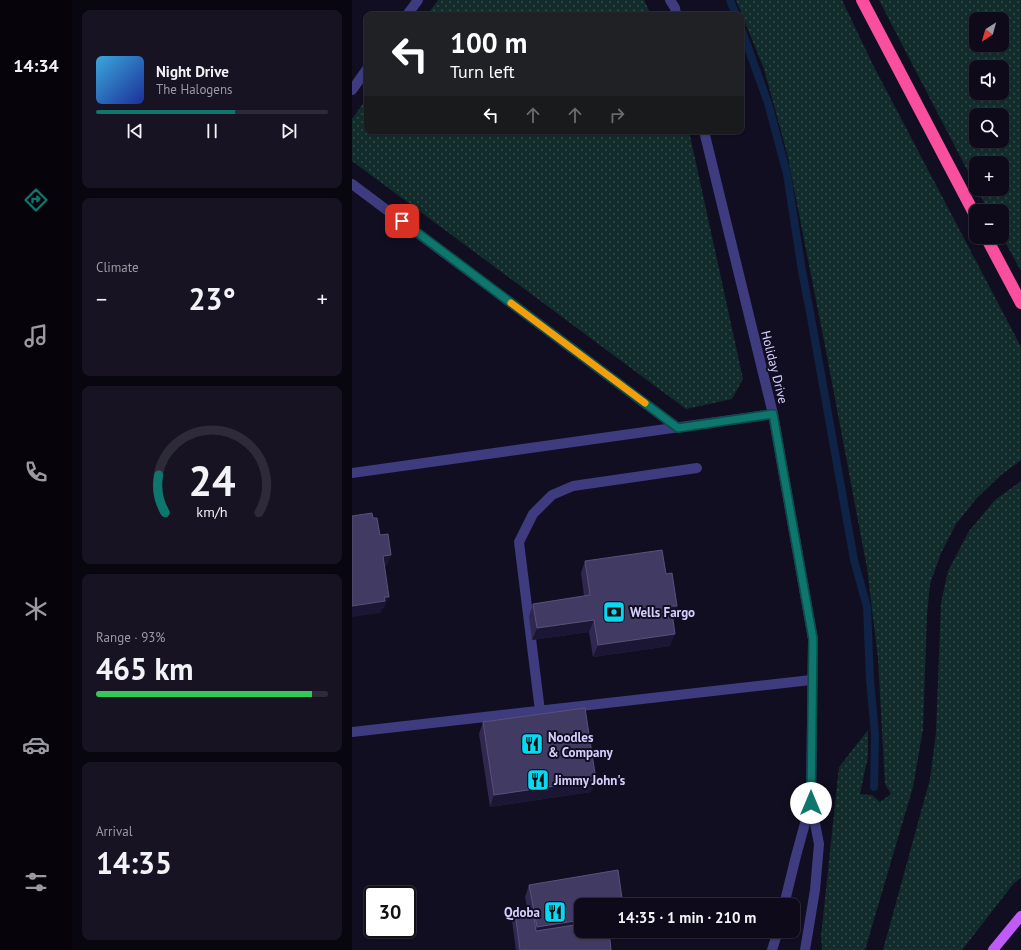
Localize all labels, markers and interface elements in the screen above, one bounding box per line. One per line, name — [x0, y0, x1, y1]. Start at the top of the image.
north arrow — [969, 12, 1009, 52]
map controls — [969, 12, 1009, 244]
text: 100 m — [450, 24, 527, 61]
icon: left — [384, 28, 436, 80]
text: 14:34 — [13, 54, 59, 77]
text: Turn left — [450, 60, 515, 83]
button: sound — [969, 60, 1009, 100]
text: Night Drive — [156, 62, 229, 81]
text: The Halogens — [156, 81, 233, 98]
icon: left — [480, 104, 502, 126]
icon: ahead — [522, 104, 544, 126]
icon: ahead — [564, 104, 586, 126]
icon: right — [606, 104, 628, 126]
button: search — [969, 108, 1009, 148]
icon: previous — [124, 120, 146, 142]
icon: pause — [201, 120, 223, 142]
icon: next — [278, 120, 300, 142]
button: + — [969, 156, 1009, 196]
icon: directions — [22, 186, 50, 214]
pin — [385, 204, 419, 238]
button: − — [969, 204, 1009, 244]
icon: arrive — [391, 210, 413, 232]
text: Climate — [96, 259, 139, 276]
text: 23° — [188, 279, 236, 318]
text: − — [96, 285, 107, 313]
text: + — [317, 285, 328, 313]
icon: music — [22, 322, 50, 350]
street label: Holiday Drive — [757, 329, 792, 405]
text: 24 — [188, 454, 236, 507]
icon: phone — [22, 458, 50, 486]
text: km/h — [196, 502, 228, 521]
icon: climate — [22, 595, 50, 623]
bank icon: Wells Fargo — [601, 599, 627, 625]
place label: Wells Fargo — [630, 604, 695, 621]
text: Range · 93% — [96, 629, 165, 646]
text: 465 km — [96, 649, 194, 688]
place label: Noodles & Company — [548, 729, 614, 761]
icon: car — [22, 731, 50, 759]
restaurant icon: Noodles & Company — [519, 731, 545, 757]
restaurant icon: Jimmy John's — [525, 767, 551, 793]
place label: Jimmy John's — [553, 772, 626, 789]
position arrow — [790, 782, 832, 824]
text: Arrival — [96, 823, 132, 840]
text: 14:35 — [96, 843, 172, 882]
icon: filters — [22, 868, 50, 896]
speed limit sign: 30 — [364, 886, 416, 938]
restaurant icon: Qdoba — [542, 899, 568, 925]
place label: Qdoba — [504, 904, 540, 921]
text: 14:35 · 1 min · 210 m — [618, 908, 756, 927]

